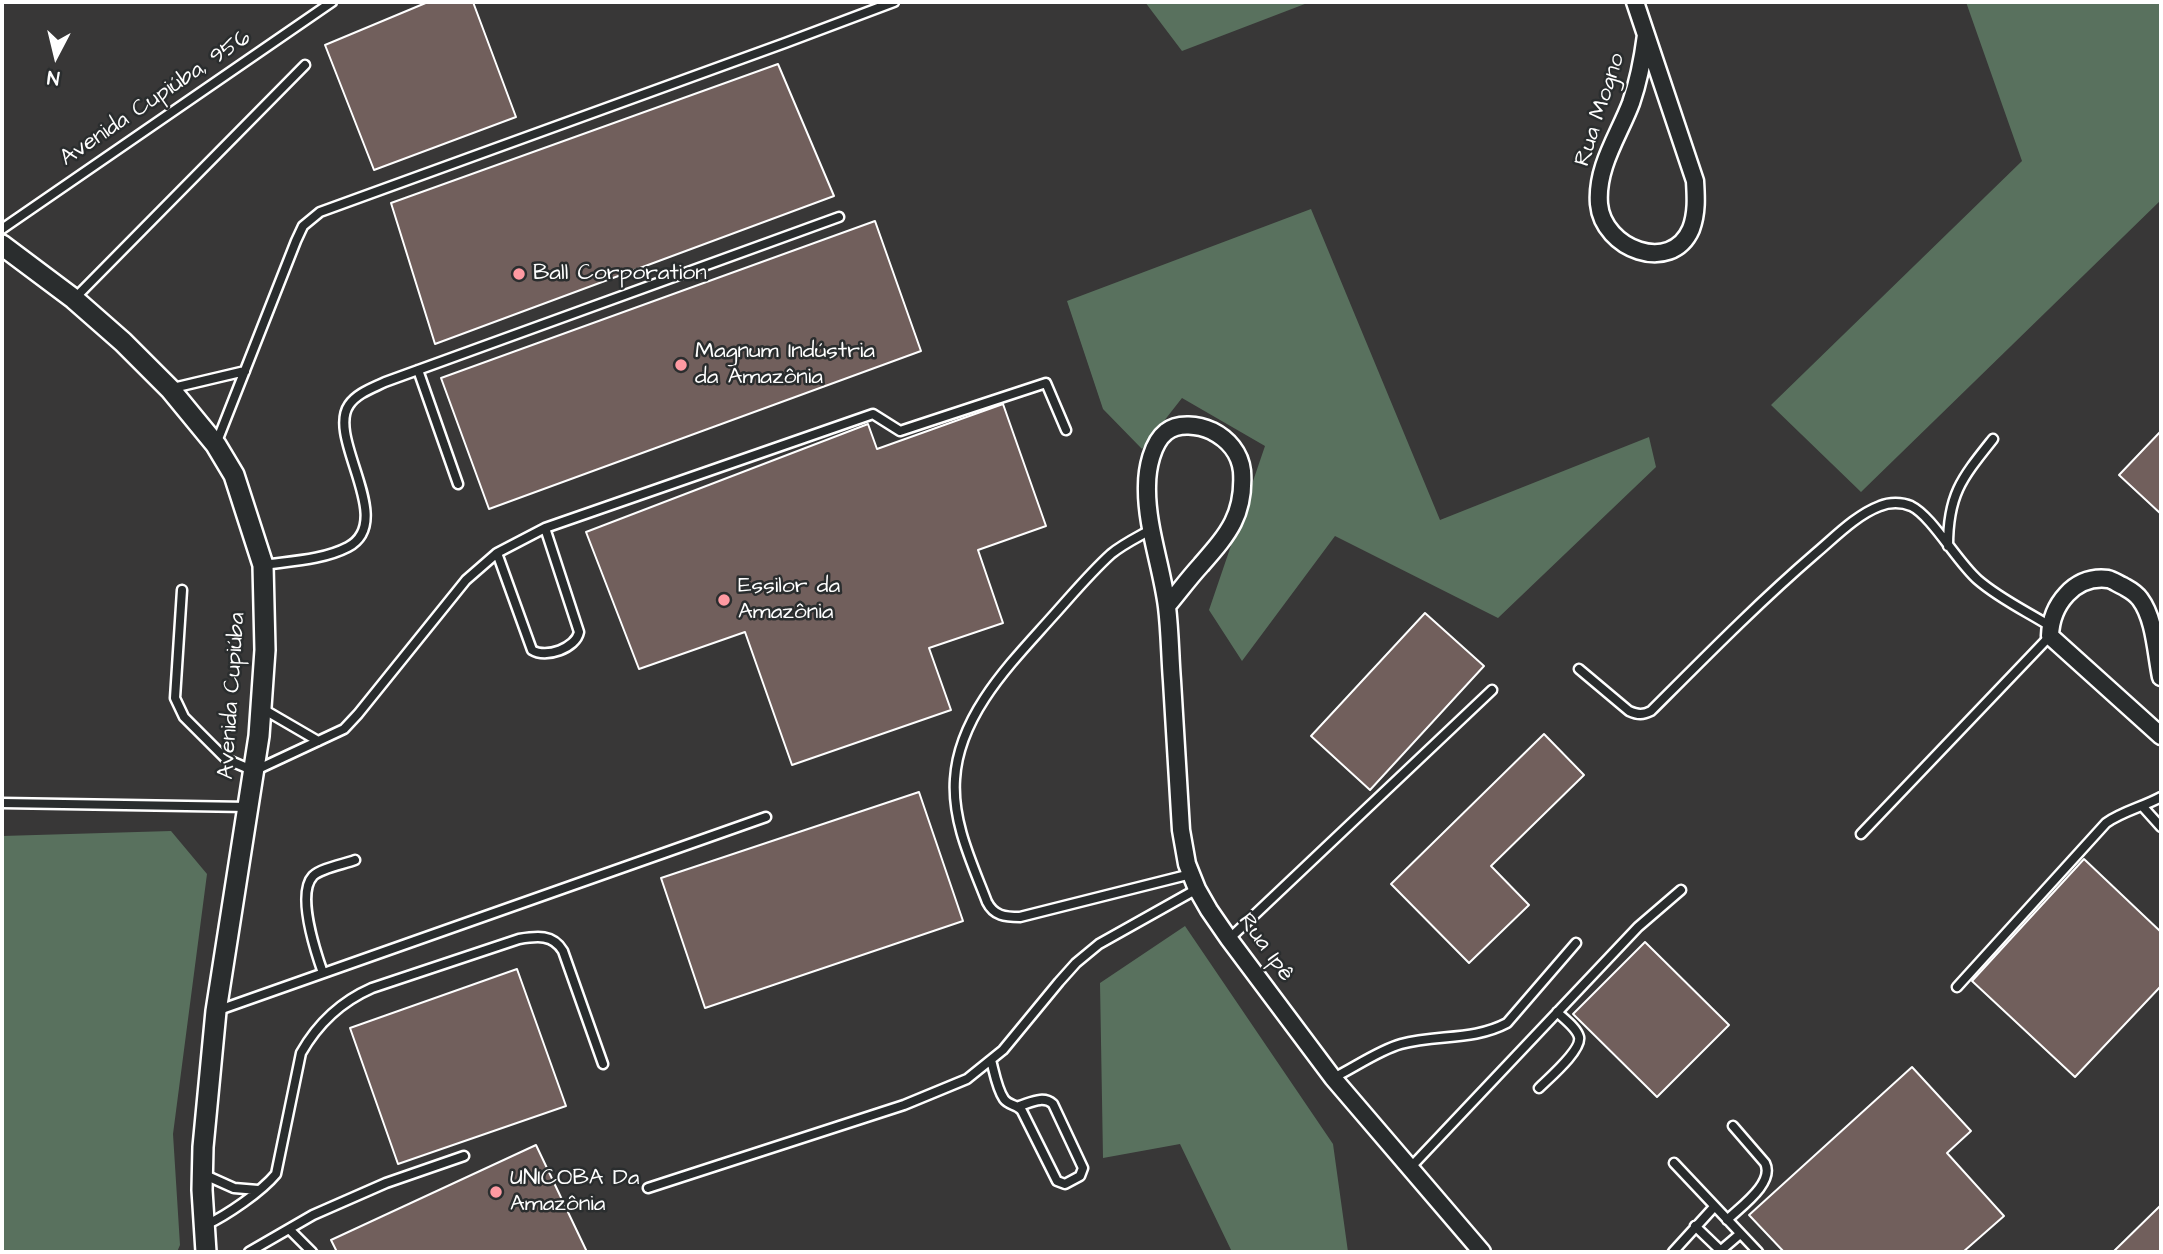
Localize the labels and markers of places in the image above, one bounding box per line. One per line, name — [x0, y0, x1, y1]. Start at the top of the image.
place label: Ball Corporation — [533, 260, 707, 288]
marker: Ball Corporation — [511, 266, 527, 282]
place label: Magnum Indústria da Amazônia — [695, 338, 875, 392]
marker: Magnum Indústria da Amazônia — [673, 357, 689, 373]
place label: Essilor da Amazônia — [738, 573, 840, 627]
marker: Essilor da Amazônia — [716, 592, 732, 608]
place label: UNICOBA Da Amazônia — [510, 1165, 639, 1219]
marker: UNICOBA Da Amazônia — [488, 1184, 504, 1200]

